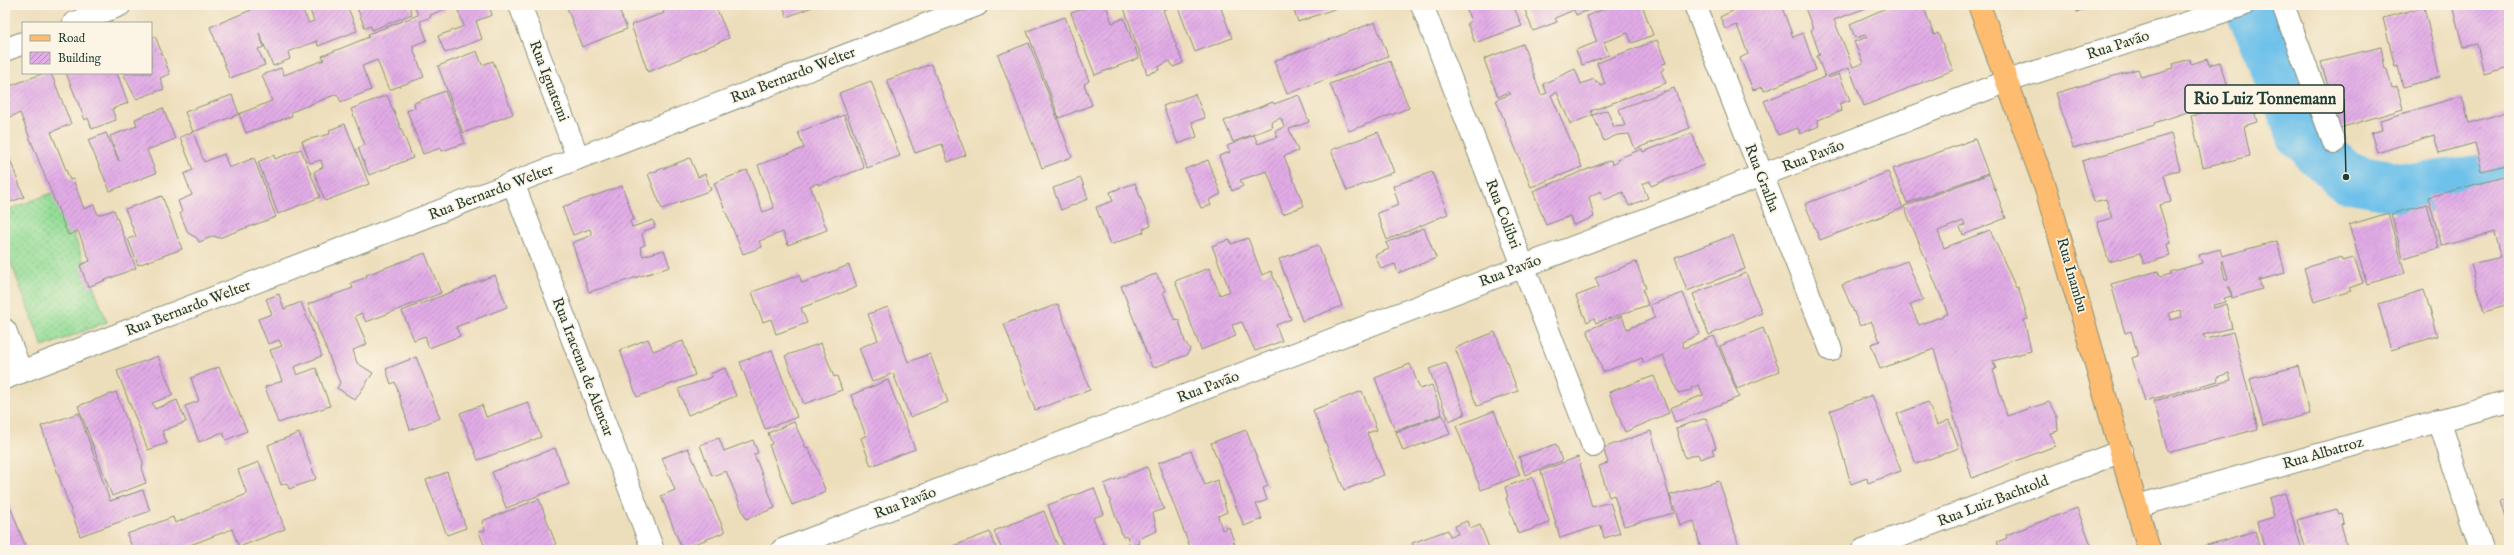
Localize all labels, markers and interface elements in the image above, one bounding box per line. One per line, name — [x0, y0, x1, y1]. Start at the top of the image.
legend — [22, 22, 152, 74]
street label: Rua Pavão — [2084, 26, 2152, 64]
text: Road — [58, 31, 86, 46]
street label: Rua Iguatemi — [525, 38, 573, 124]
street label: Rua Bernardo Welter — [728, 42, 859, 108]
text: Building — [58, 51, 102, 66]
callout: Rio Luiz Tonnemann — [2185, 85, 2344, 113]
text: Rio Luiz Tonnemann — [2194, 90, 2337, 110]
street label: Rua Pavão — [1779, 135, 1847, 177]
street label: Rua Gralha — [1740, 141, 1784, 215]
street label: Rua Bernardo Welter — [426, 159, 557, 225]
street label: Rua Colibri — [1481, 176, 1525, 252]
street label: Rua Inambu — [2052, 235, 2092, 315]
street label: Rua Pavão — [1476, 250, 1544, 292]
street label: Rua Bernardo Welter — [123, 275, 254, 341]
street label: Rua Iracema de Alencar — [548, 295, 618, 440]
street label: Rua Pavão — [1174, 366, 1242, 408]
street label: Rua Albatroz — [2280, 432, 2366, 474]
street label: Rua Luiz Bachtold — [1935, 471, 2052, 531]
street label: Rua Pavão — [871, 482, 939, 524]

